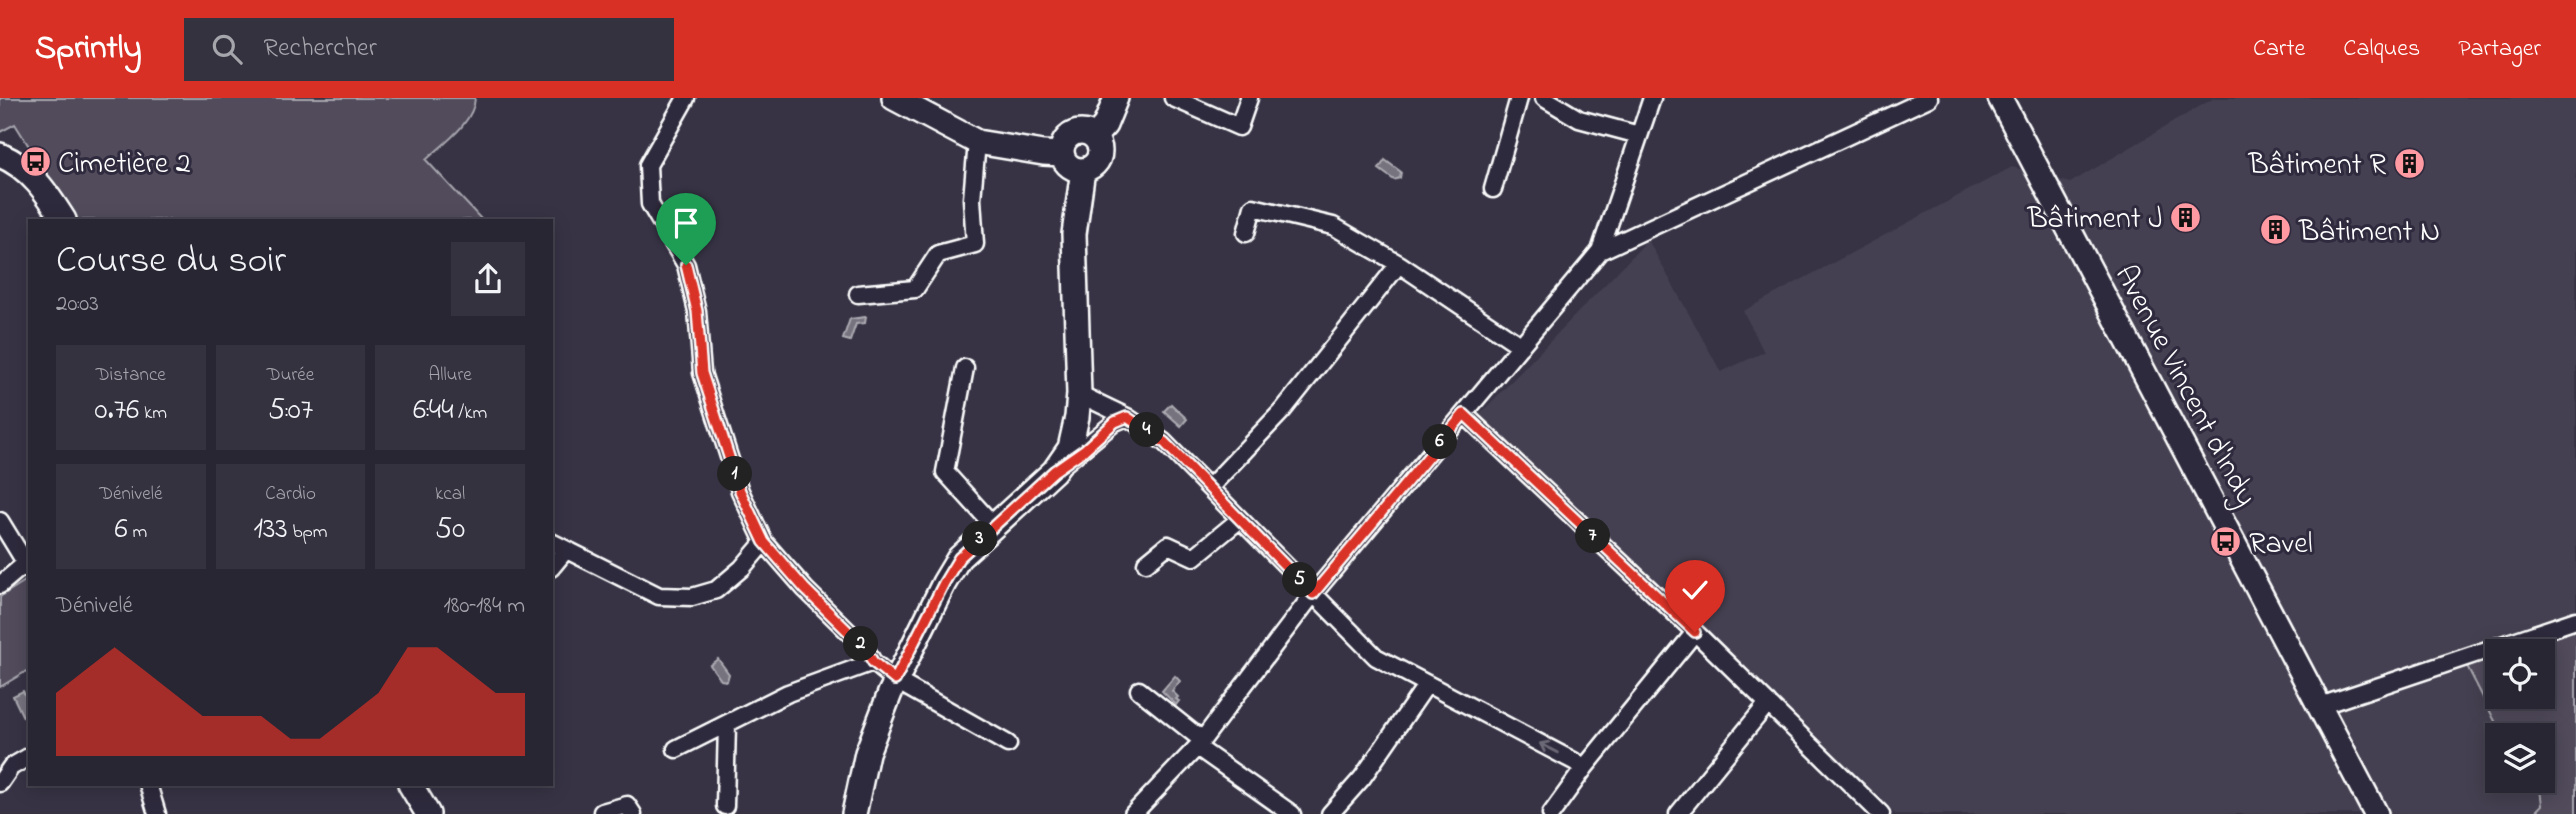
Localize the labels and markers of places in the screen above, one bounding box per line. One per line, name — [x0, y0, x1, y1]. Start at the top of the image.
place label: Cimetière 2 — [58, 143, 191, 187]
place label: Bâtiment R — [2247, 144, 2386, 188]
bus stop icon: Cimetière 2 — [18, 145, 52, 179]
building icon: Bâtiment R — [2392, 146, 2426, 180]
pin — [656, 193, 716, 265]
place label: Bâtiment J — [2026, 198, 2163, 242]
building icon: Bâtiment J — [2169, 200, 2203, 234]
place label: Bâtiment N — [2298, 211, 2440, 255]
building icon: Bâtiment N — [2259, 213, 2293, 247]
pin: 4 — [1130, 412, 1164, 448]
pin: 6 — [1422, 424, 1458, 460]
pin: 1 — [718, 456, 752, 492]
pin: 7 — [1576, 518, 1610, 554]
pin: 3 — [962, 522, 998, 556]
place label: Ravel — [2249, 523, 2313, 567]
bus stop icon: Ravel — [2209, 525, 2243, 559]
pin — [1665, 560, 1725, 632]
pin: 5 — [1282, 562, 1318, 598]
pin: 2 — [844, 626, 878, 662]

